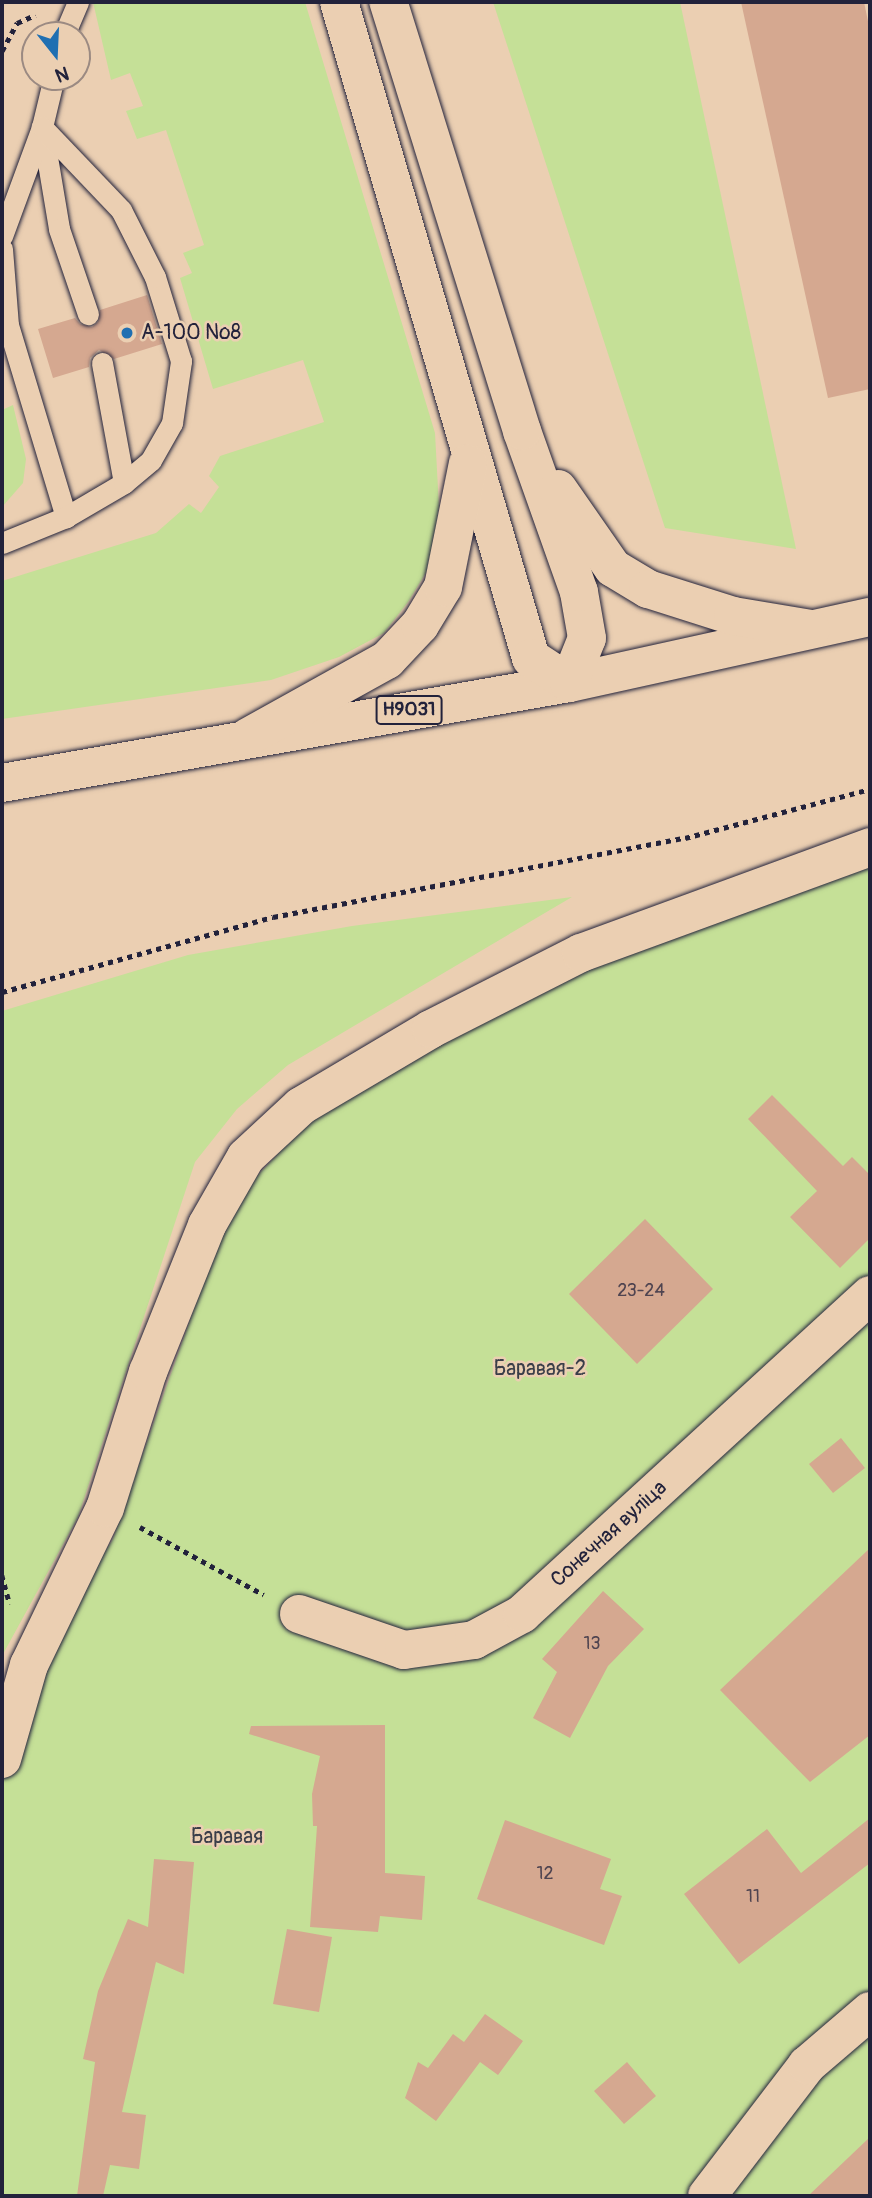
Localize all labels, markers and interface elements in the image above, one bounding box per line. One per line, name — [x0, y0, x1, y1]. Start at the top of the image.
north arrow — [21, 21, 91, 91]
text: N — [52, 61, 72, 87]
place label: А-100 №8 — [141, 320, 241, 346]
marker: А-100 №8 — [119, 325, 135, 341]
road number: Н9031 — [374, 694, 444, 726]
house number: 23-24 — [617, 1280, 665, 1302]
park label: Баравая-2 — [494, 1356, 586, 1382]
street label: Сонечная вуліца — [546, 1475, 672, 1593]
house number: 13 — [583, 1633, 601, 1655]
park label: Баравая — [191, 1824, 263, 1850]
house number: 12 — [536, 1863, 554, 1885]
house number: 11 — [746, 1886, 760, 1908]

